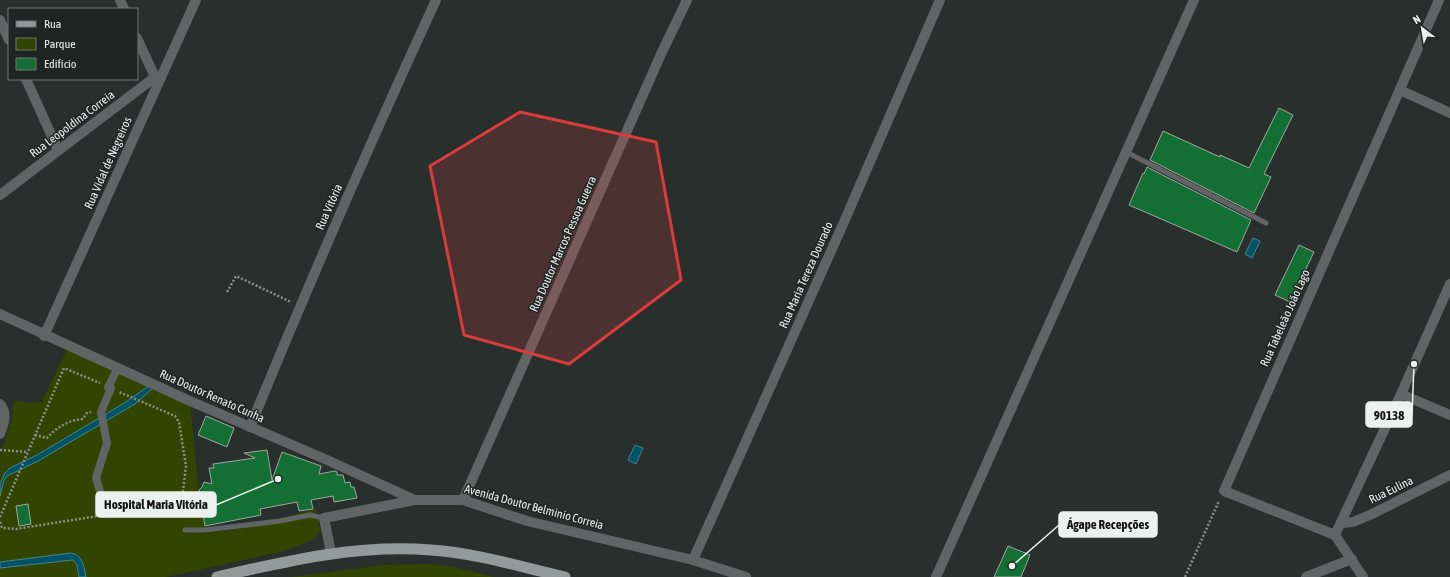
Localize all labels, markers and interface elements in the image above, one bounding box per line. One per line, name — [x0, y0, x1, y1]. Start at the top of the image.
legend — [8, 8, 138, 80]
north arrow — [1402, 8, 1442, 48]
text: N — [1411, 13, 1423, 26]
text: Rua — [44, 17, 61, 31]
text: Parque — [44, 37, 76, 51]
text: Edifício — [44, 57, 77, 71]
street label: Rua Leopoldina Correia — [27, 88, 117, 160]
street label: Rua Vidal de Negreiros — [81, 115, 135, 211]
street label: Rua Doutor Marcos Pessoa Guerra — [527, 174, 599, 314]
street label: Rua Vitória — [313, 182, 345, 232]
street label: Rua Maria Tereza Dourado — [776, 219, 836, 330]
street label: Rua Tabeleão João Lago — [1257, 267, 1313, 369]
street label: Rua Doutor Renato Cunha — [157, 367, 267, 425]
callout: 90138 — [1366, 402, 1412, 427]
text: 90138 — [1374, 408, 1404, 423]
street label: Rua Eulina — [1367, 473, 1415, 507]
street label: Avenida Doutor Belminio Correia — [463, 482, 605, 532]
callout: Hospital Maria Vitória — [96, 492, 216, 517]
text: Hospital Maria Vitória — [104, 497, 208, 512]
callout: Ágape Recepções — [1059, 512, 1157, 537]
text: Ágape Recepções — [1066, 517, 1150, 532]

